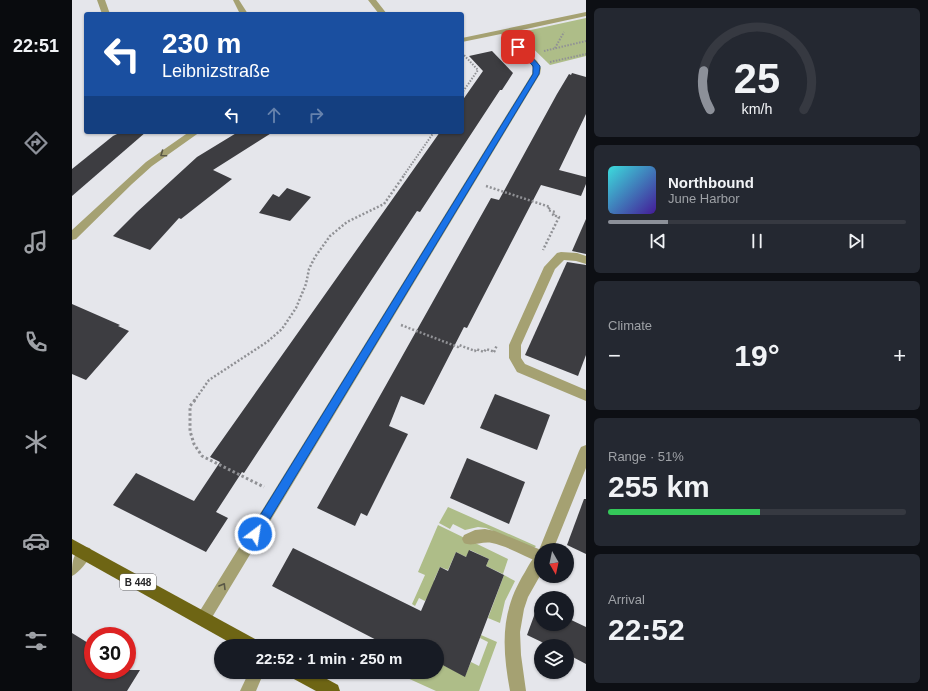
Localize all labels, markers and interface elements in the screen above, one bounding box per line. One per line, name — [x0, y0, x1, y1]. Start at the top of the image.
icon: left — [96, 28, 148, 80]
text: 230 m — [162, 28, 241, 59]
pin — [501, 30, 535, 64]
text: 22:51 — [13, 36, 59, 56]
icon: arrive — [507, 36, 529, 58]
text: 25 — [734, 55, 780, 102]
text: Leibnizstraße — [162, 61, 270, 81]
text: km/h — [742, 101, 773, 117]
icon: left — [221, 104, 243, 126]
icon: ahead — [263, 104, 285, 126]
icon: right — [305, 104, 327, 126]
icon: directions — [22, 129, 50, 157]
one-way arrow — [160, 149, 167, 157]
text: Northbound — [668, 174, 754, 191]
text: June Harbor — [668, 191, 740, 206]
icon: music — [22, 228, 50, 256]
icon: previous — [647, 230, 669, 252]
icon: pause — [746, 230, 768, 252]
icon: next — [845, 230, 867, 252]
text: Climate — [608, 318, 652, 333]
icon: phone — [22, 328, 50, 356]
text: 19° — [734, 339, 780, 372]
text: − — [608, 343, 621, 368]
text: + — [893, 343, 906, 368]
icon: climate — [22, 428, 50, 456]
text: Range · 51% — [608, 449, 684, 464]
text: 255 km — [608, 470, 710, 503]
position arrow — [234, 513, 276, 555]
icon: car — [22, 527, 50, 555]
north arrow — [534, 543, 574, 583]
map controls — [534, 543, 574, 679]
road number: B 448 — [120, 574, 156, 590]
one-way arrow — [218, 583, 226, 590]
button: search — [534, 591, 574, 631]
text: Arrival — [608, 592, 645, 607]
text: 22:52 — [608, 613, 685, 646]
icon: filters — [22, 627, 50, 655]
speed limit sign: 30 — [84, 627, 136, 679]
button: layers — [534, 639, 574, 679]
text: 22:52 · 1 min · 250 m — [256, 650, 402, 667]

